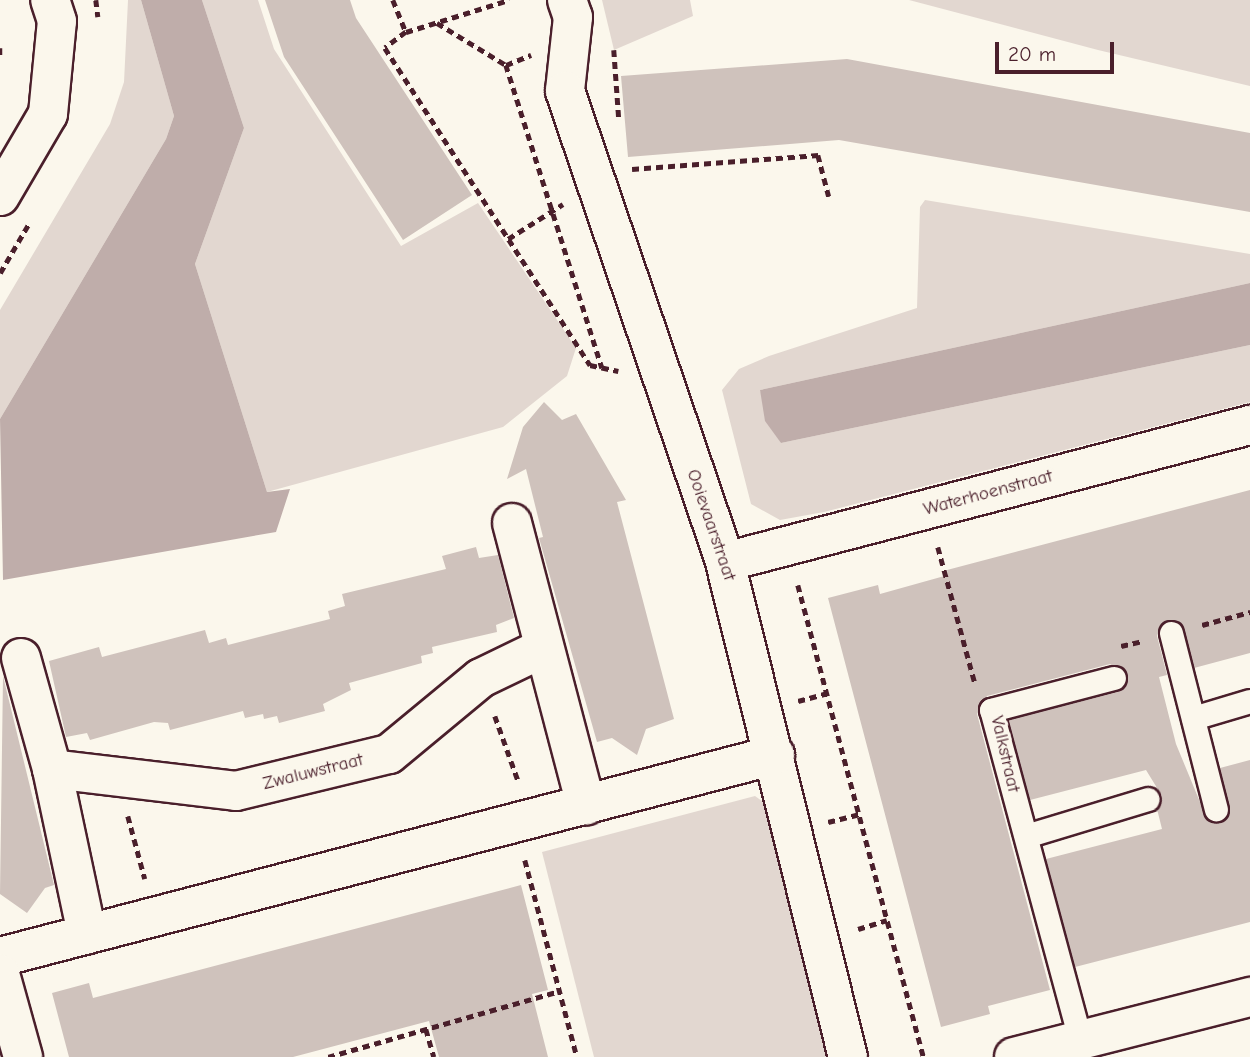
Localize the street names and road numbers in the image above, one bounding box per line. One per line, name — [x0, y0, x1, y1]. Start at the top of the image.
street label: Waterhoenstraat — [921, 465, 1055, 521]
street label: Ooievaarstraat — [681, 466, 741, 584]
street label: Valkstraat — [985, 714, 1025, 794]
street label: Zwaluwstraat — [260, 749, 366, 795]

